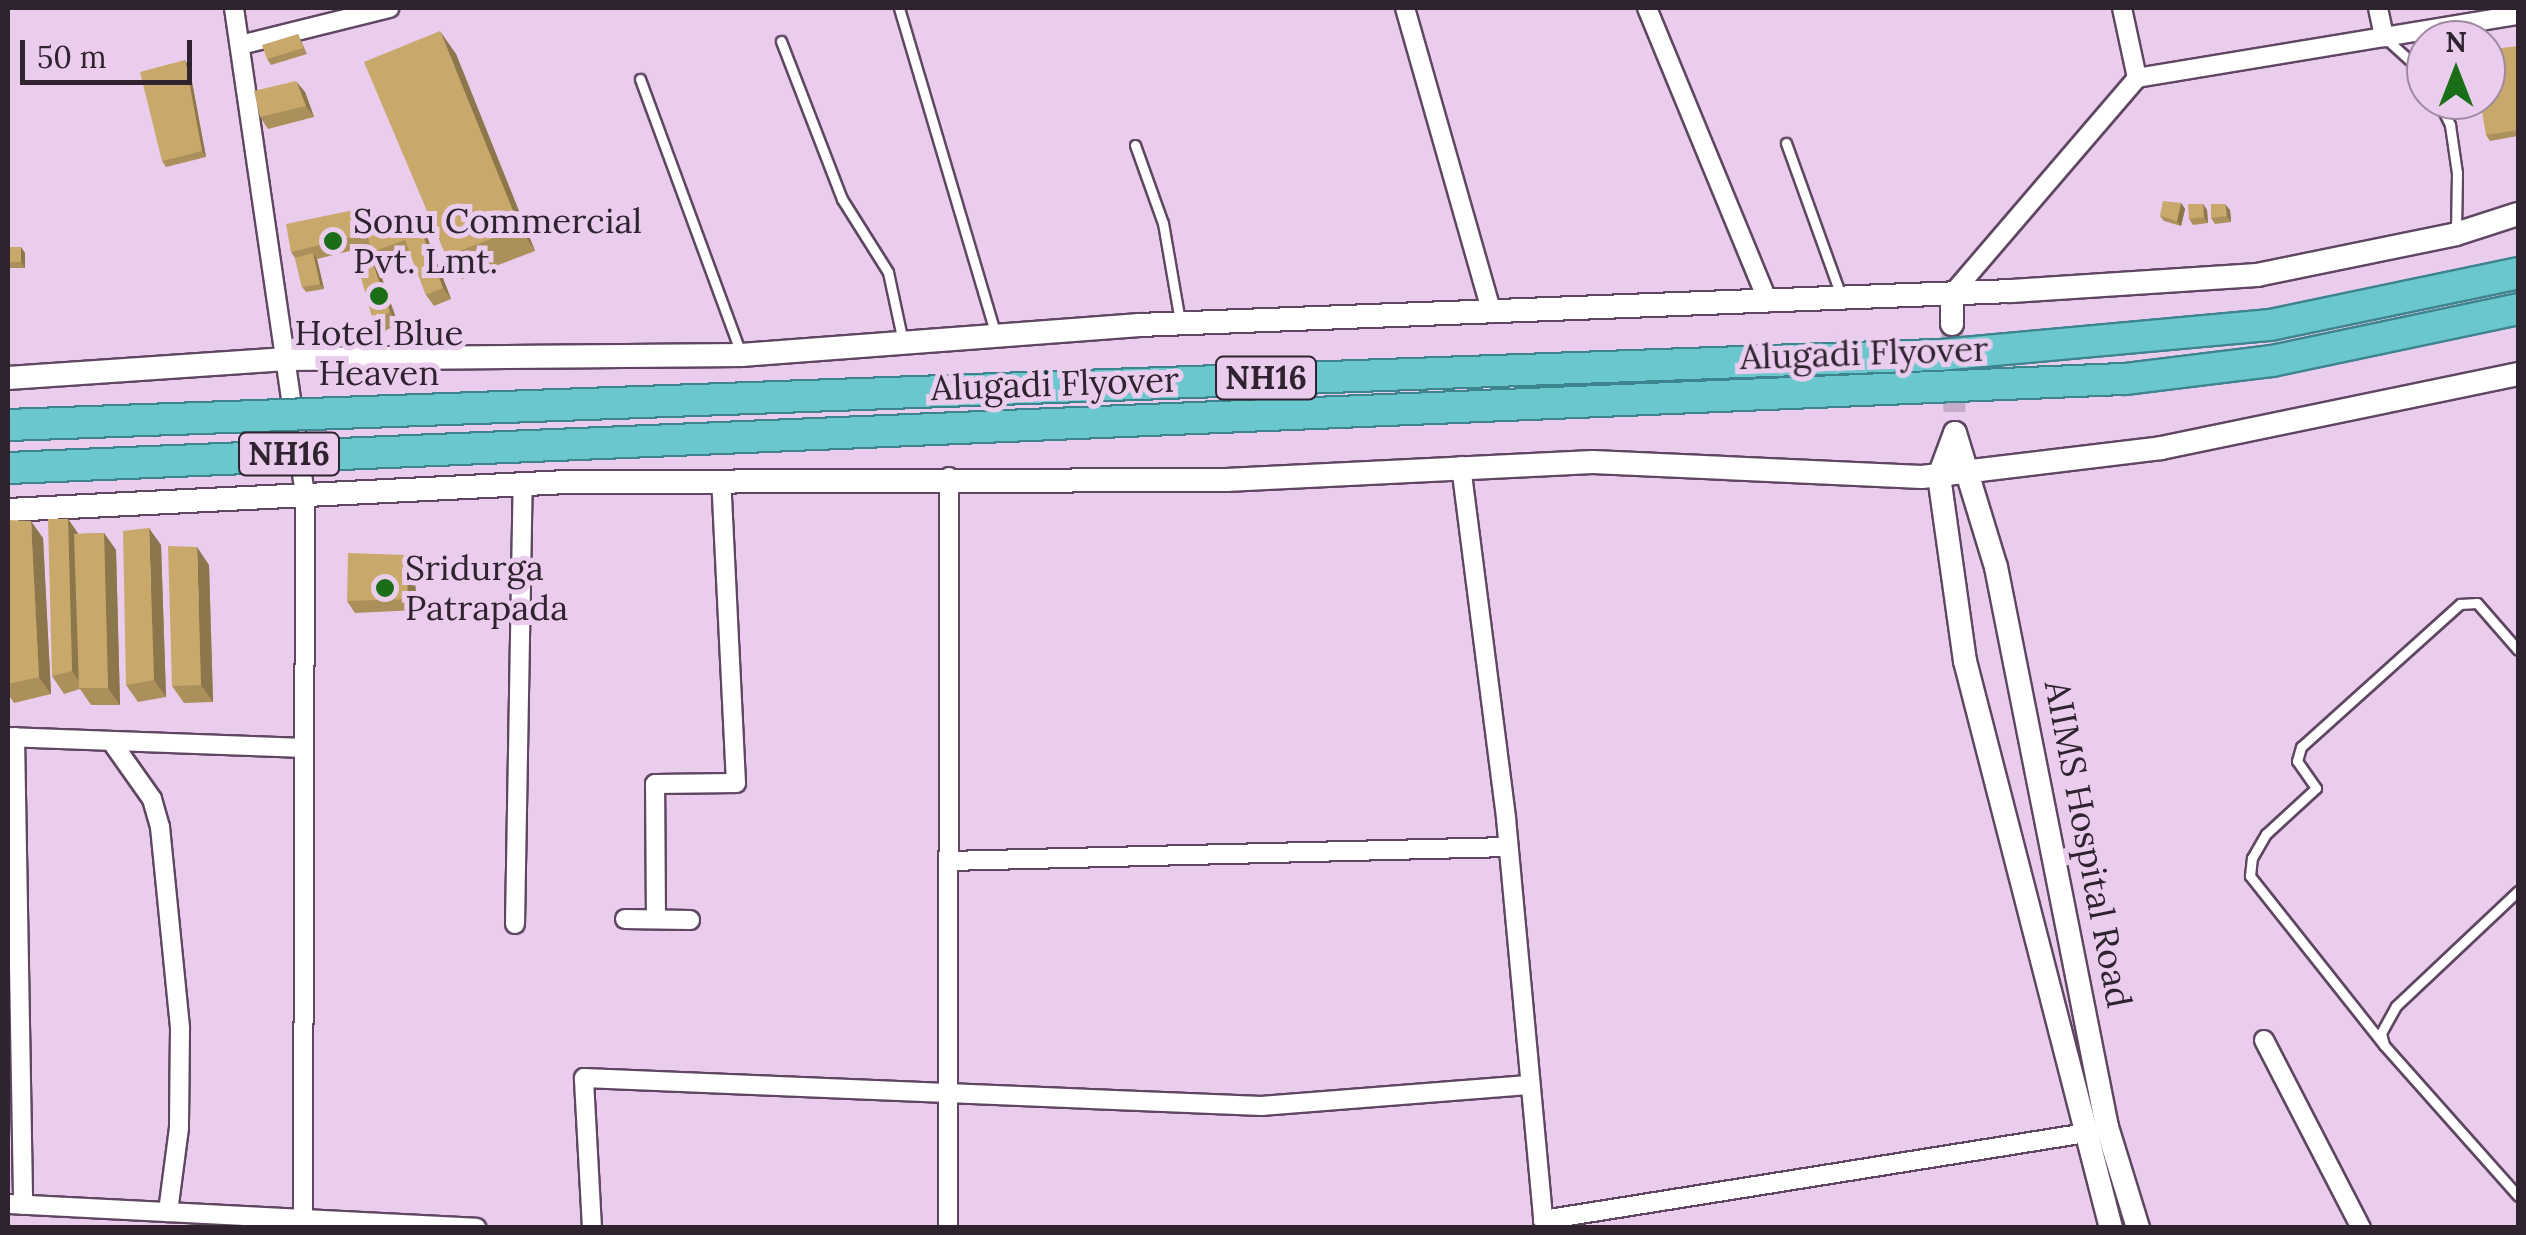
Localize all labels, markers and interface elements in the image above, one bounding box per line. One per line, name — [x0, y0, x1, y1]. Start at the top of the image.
scale bar — [25, 20, 198, 82]
north arrow — [2406, 20, 2506, 120]
text: N — [2445, 24, 2467, 60]
text: 50 m — [37, 38, 107, 76]
place label: Sonu Commercial Pvt. Lmt. — [353, 200, 642, 282]
marker: Sonu Commercial Pvt. Lmt. — [322, 230, 344, 252]
marker: Hotel Blue Heaven — [368, 285, 390, 307]
place label: Hotel Blue Heaven — [294, 312, 464, 394]
street label: Alugadi Flyover — [1739, 328, 1989, 378]
road number: NH16 — [1214, 351, 1318, 405]
street label: Alugadi Flyover — [930, 359, 1180, 409]
road number: NH16 — [236, 427, 342, 481]
place label: Sridurga Patrapada — [405, 547, 568, 629]
marker: Sridurga Patrapada — [374, 577, 396, 599]
street label: AIIMS Hospital Road — [2036, 677, 2140, 1011]

